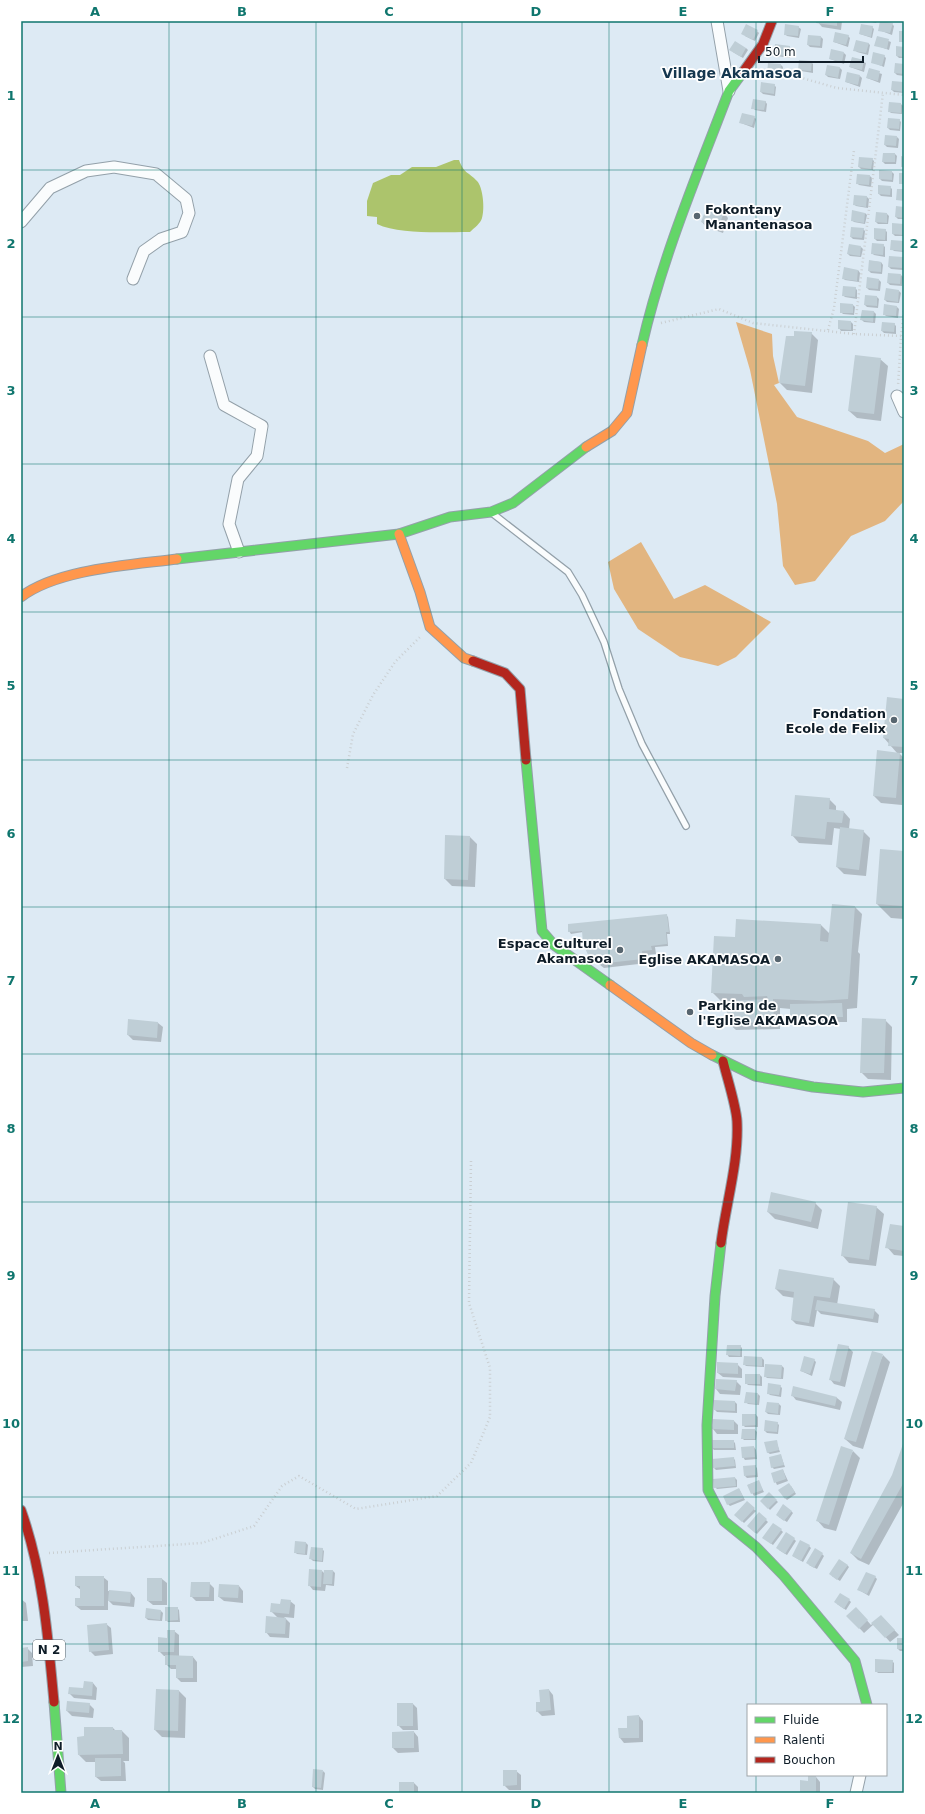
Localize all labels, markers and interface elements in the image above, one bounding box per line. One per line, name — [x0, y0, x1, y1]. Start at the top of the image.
text: A — [90, 4, 100, 19]
text: B — [237, 4, 247, 19]
text: C — [384, 4, 394, 19]
text: D — [531, 4, 542, 19]
text: E — [679, 4, 687, 19]
text: F — [826, 4, 834, 19]
scale bar — [759, 38, 863, 64]
text: 50 m — [765, 45, 796, 59]
district label: Village Akamasoa — [662, 65, 802, 81]
text: 1 — [6, 88, 16, 103]
text: 1 — [909, 88, 919, 103]
place label: Fokontany Manantenasoa — [705, 202, 813, 232]
marker: Fokontany Manantenasoa — [692, 211, 702, 221]
text: 2 — [6, 236, 16, 251]
text: 2 — [909, 236, 919, 251]
text: 3 — [6, 383, 16, 398]
text: 3 — [909, 383, 919, 398]
text: 4 — [6, 531, 16, 546]
text: 4 — [909, 531, 919, 546]
text: 5 — [6, 678, 16, 693]
text: 5 — [909, 678, 919, 693]
place label: Fondation Ecole de Felix — [786, 706, 887, 736]
marker: Fondation Ecole de Felix — [889, 715, 899, 725]
text: 6 — [6, 826, 16, 841]
text: 6 — [909, 826, 919, 841]
place label: Espace Culturel Akamasoa — [498, 936, 612, 966]
marker: Espace Culturel Akamasoa — [615, 945, 625, 955]
place label: Eglise AKAMASOA — [639, 952, 770, 967]
marker: Eglise AKAMASOA — [773, 954, 783, 964]
text: 7 — [6, 973, 16, 988]
text: 7 — [909, 973, 919, 988]
place label: Parking de l'Eglise AKAMASOA — [698, 998, 838, 1028]
marker: Parking de l'Eglise AKAMASOA — [685, 1007, 695, 1017]
text: 8 — [6, 1121, 16, 1136]
text: 8 — [909, 1121, 919, 1136]
text: 9 — [6, 1268, 16, 1283]
text: 9 — [909, 1268, 919, 1283]
text: 10 — [2, 1416, 20, 1431]
text: 10 — [905, 1416, 923, 1431]
text: 11 — [2, 1563, 20, 1578]
text: 11 — [905, 1563, 923, 1578]
road number: N 2 — [33, 1640, 65, 1660]
legend — [747, 1704, 887, 1776]
text: 12 — [2, 1711, 20, 1726]
text: 12 — [905, 1711, 923, 1726]
text: Fluide — [783, 1713, 819, 1727]
text: Ralenti — [783, 1733, 825, 1747]
north arrow — [38, 1736, 78, 1776]
text: N — [53, 1740, 63, 1753]
text: Bouchon — [783, 1753, 835, 1767]
text: A — [90, 1796, 100, 1811]
text: B — [237, 1796, 247, 1811]
text: C — [384, 1796, 394, 1811]
text: D — [531, 1796, 542, 1811]
text: E — [679, 1796, 687, 1811]
text: F — [826, 1796, 834, 1811]

